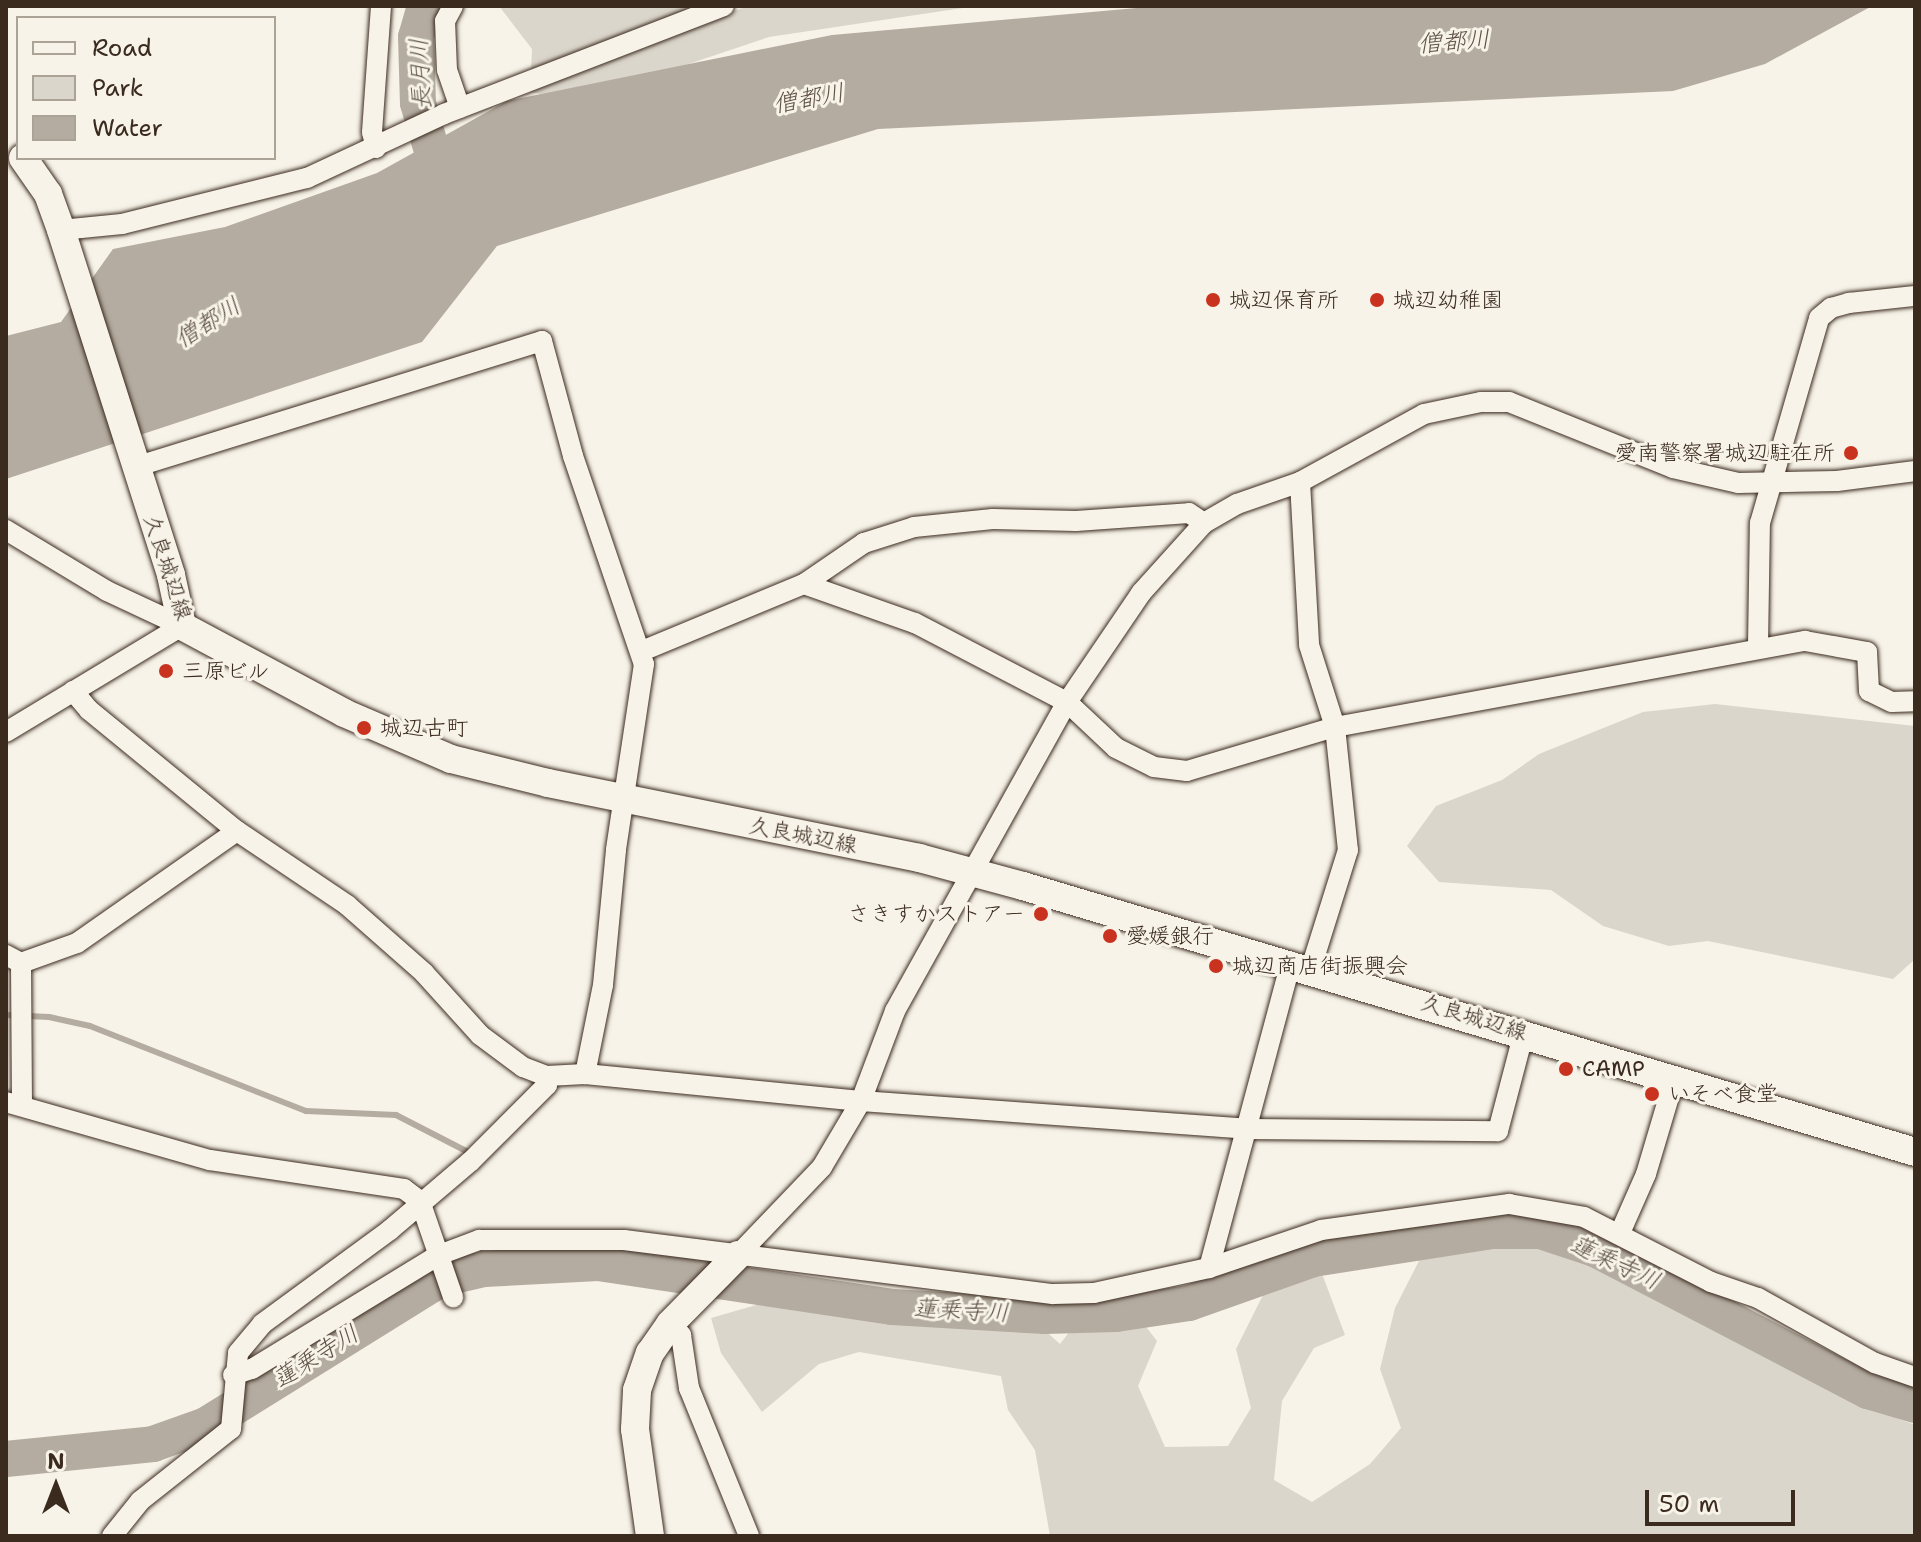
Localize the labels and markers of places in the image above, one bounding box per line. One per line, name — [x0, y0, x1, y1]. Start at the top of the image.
place label: 城辺保育所 — [1229, 287, 1339, 313]
place label: 城辺幼稚園 — [1393, 287, 1503, 313]
marker: 城辺保育所 — [1204, 291, 1222, 309]
marker: 城辺幼稚園 — [1368, 291, 1386, 309]
place label: 愛南警察署城辺駐在所 — [1615, 440, 1835, 466]
marker: 愛南警察署城辺駐在所 — [1842, 444, 1860, 462]
place label: 三原ビル — [182, 658, 270, 684]
marker: 三原ビル — [157, 662, 175, 680]
place label: 城辺古町 — [380, 715, 468, 741]
marker: 城辺古町 — [355, 719, 373, 737]
place label: さきすかストアー — [850, 901, 1025, 927]
marker: さきすかストアー — [1032, 905, 1050, 923]
place label: 愛媛銀行 — [1126, 923, 1214, 949]
marker: 愛媛銀行 — [1101, 927, 1119, 945]
place label: 城辺商店街振興会 — [1232, 953, 1408, 979]
marker: 城辺商店街振興会 — [1207, 957, 1225, 975]
place label: CAMP — [1582, 1056, 1645, 1082]
marker: CAMP — [1557, 1060, 1575, 1078]
place label: いそべ食堂 — [1668, 1081, 1778, 1107]
marker: いそべ食堂 — [1643, 1085, 1661, 1103]

